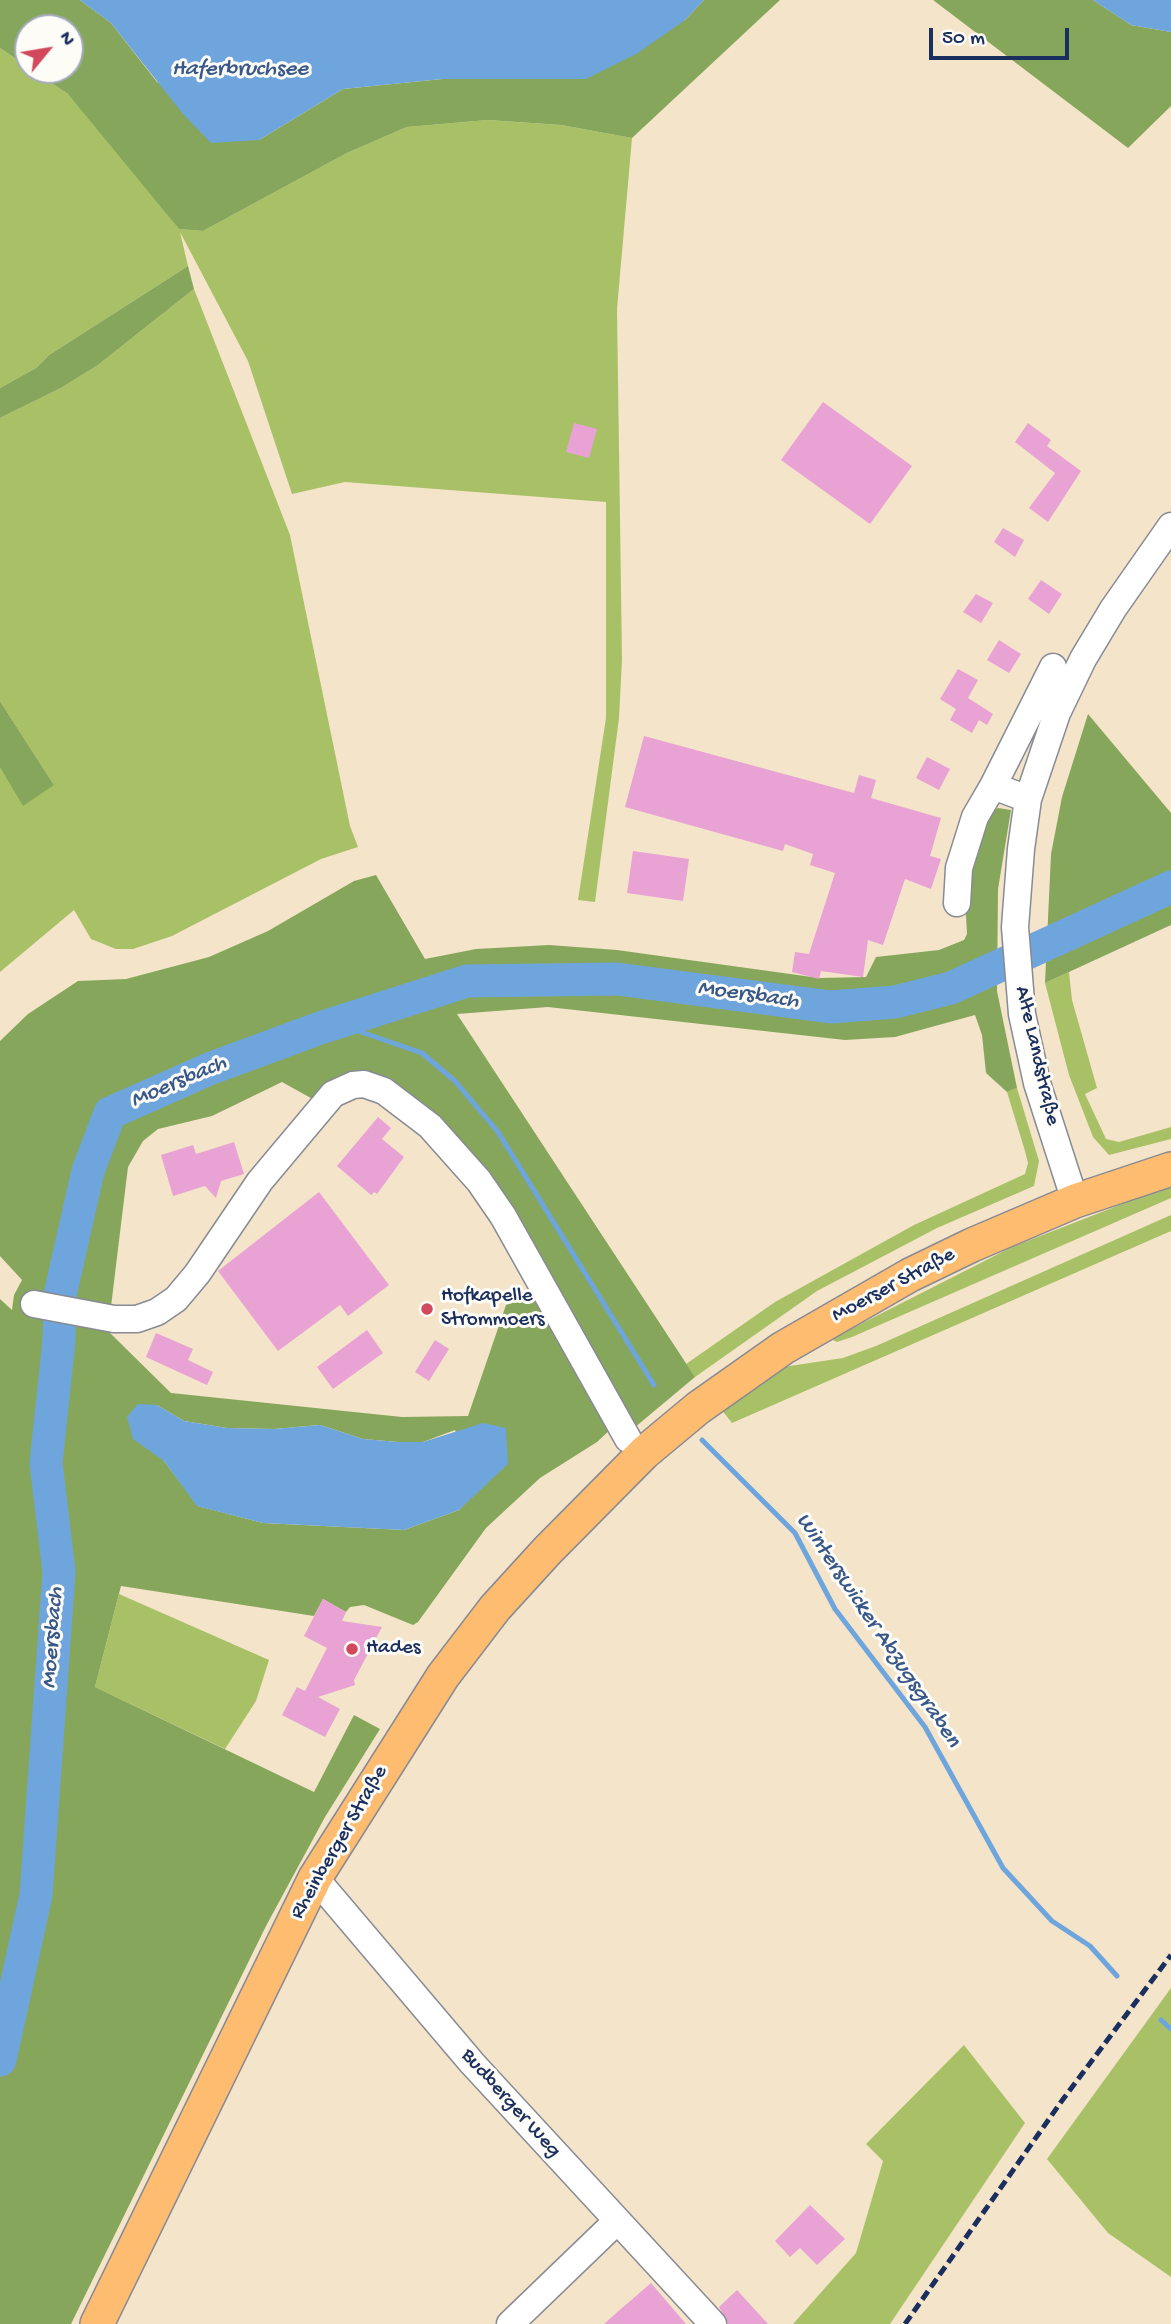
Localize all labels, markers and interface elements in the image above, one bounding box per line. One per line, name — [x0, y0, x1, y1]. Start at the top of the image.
north arrow — [14, 14, 84, 84]
scale bar — [933, 14, 1073, 58]
text: 50 m — [942, 27, 985, 52]
text: N — [53, 28, 79, 50]
water label: Haferbruchsee — [172, 56, 308, 84]
water label: Moersbach — [696, 975, 800, 1017]
street label: Alte Landstraße — [1008, 984, 1064, 1128]
water label: Moersbach — [127, 1050, 231, 1116]
street label: Moerser Straße — [828, 1243, 960, 1329]
place label: Hofkapelle Strommoers — [441, 1284, 544, 1334]
marker: Hofkapelle Strommoers — [419, 1301, 435, 1317]
water label: Winterswicker Abzugsgraben — [788, 1509, 966, 1753]
water label: Moersbach — [37, 1586, 71, 1690]
place label: Hades — [366, 1636, 421, 1662]
marker: Hades — [344, 1641, 360, 1657]
street label: Rheinberger Straße — [286, 1762, 394, 1924]
street label: Budberger Weg — [454, 2044, 566, 2164]

